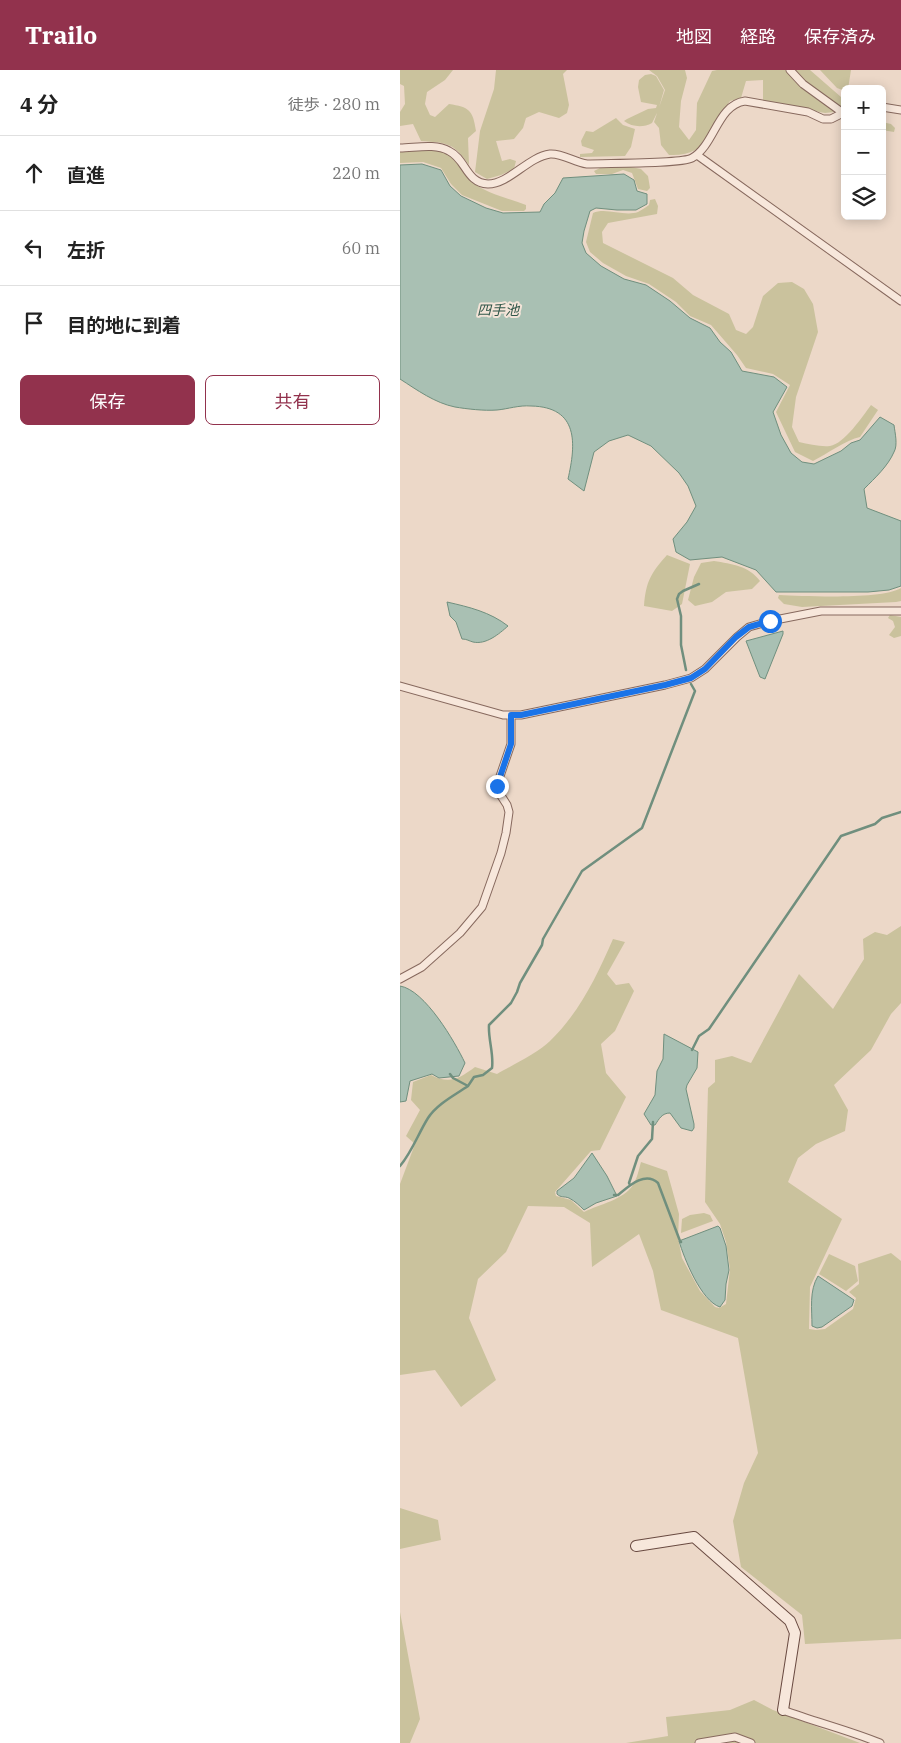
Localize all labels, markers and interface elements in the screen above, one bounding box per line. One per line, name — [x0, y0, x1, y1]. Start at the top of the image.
text: Trailo — [25, 19, 97, 51]
text: 地図 — [676, 25, 712, 48]
text: 経路 — [740, 25, 776, 48]
text: 保存済み — [804, 25, 876, 48]
map controls — [841, 85, 886, 220]
button: + — [841, 85, 886, 130]
text: 4 分 — [20, 90, 58, 118]
text: 徒歩 · 280 m — [288, 94, 380, 114]
button: − — [841, 130, 886, 175]
icon: ahead — [20, 159, 48, 187]
text: 直進 — [67, 163, 105, 187]
text: 220 m — [332, 163, 380, 183]
button: layers — [841, 175, 886, 220]
icon: left — [20, 234, 48, 262]
text: 左折 — [67, 238, 105, 262]
text: 60 m — [342, 238, 380, 258]
water label: 四手池 — [477, 301, 521, 319]
icon: arrive — [20, 309, 48, 337]
text: 目的地に到着 — [67, 313, 181, 337]
button: 保存 — [20, 375, 195, 425]
button: 共有 — [205, 375, 380, 425]
route start — [759, 610, 782, 633]
route end — [486, 775, 509, 798]

